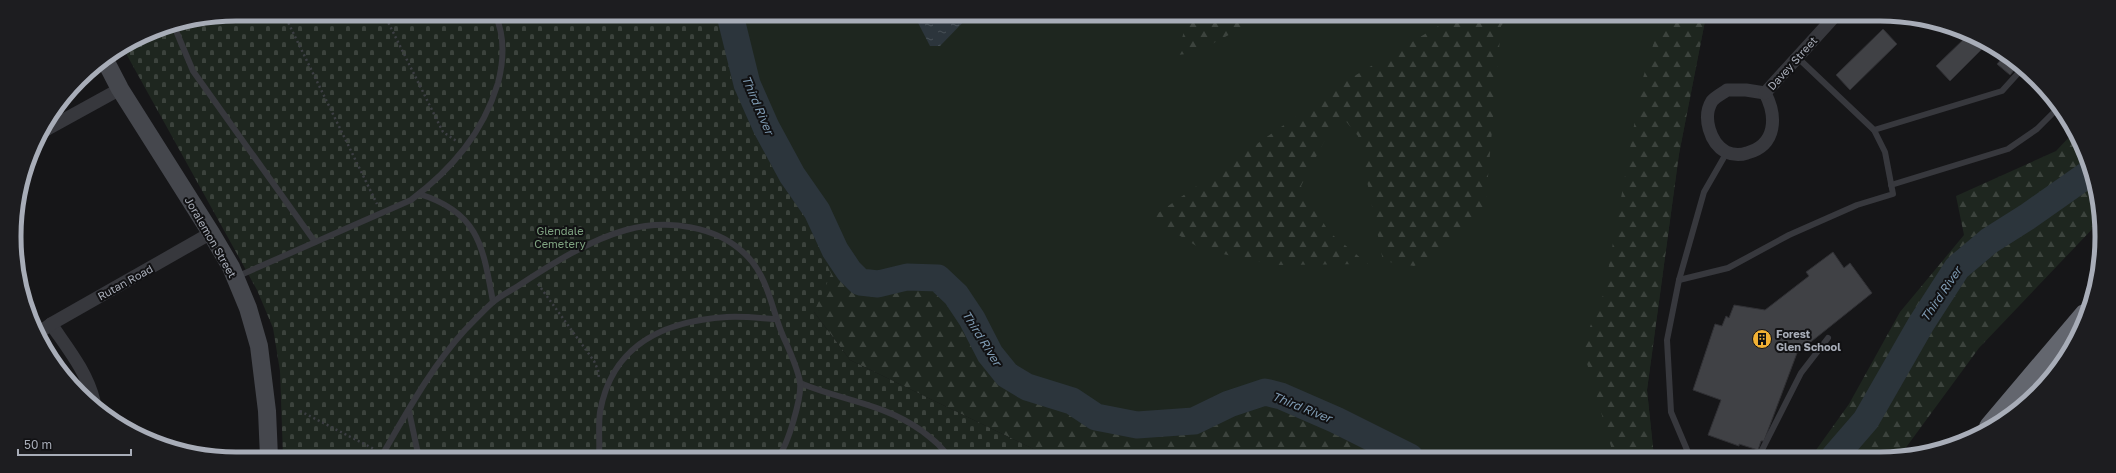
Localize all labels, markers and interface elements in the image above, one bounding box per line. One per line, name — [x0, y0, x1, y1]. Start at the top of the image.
street label: Davey Street — [1765, 34, 1819, 92]
water label: Third River — [739, 73, 778, 139]
street label: Joralemon Street — [183, 194, 239, 280]
park label: Glendale Cemetery — [534, 224, 586, 250]
street label: Rutan Road — [95, 262, 155, 302]
water label: Third River — [1917, 262, 1966, 324]
water label: Third River — [959, 308, 1006, 370]
place label: Forest Glen School — [1776, 327, 1841, 353]
building icon: Forest Glen School — [1751, 328, 1773, 350]
water label: Third River — [1270, 388, 1336, 427]
scale bar — [18, 431, 131, 457]
text: 50 m — [24, 437, 52, 452]

